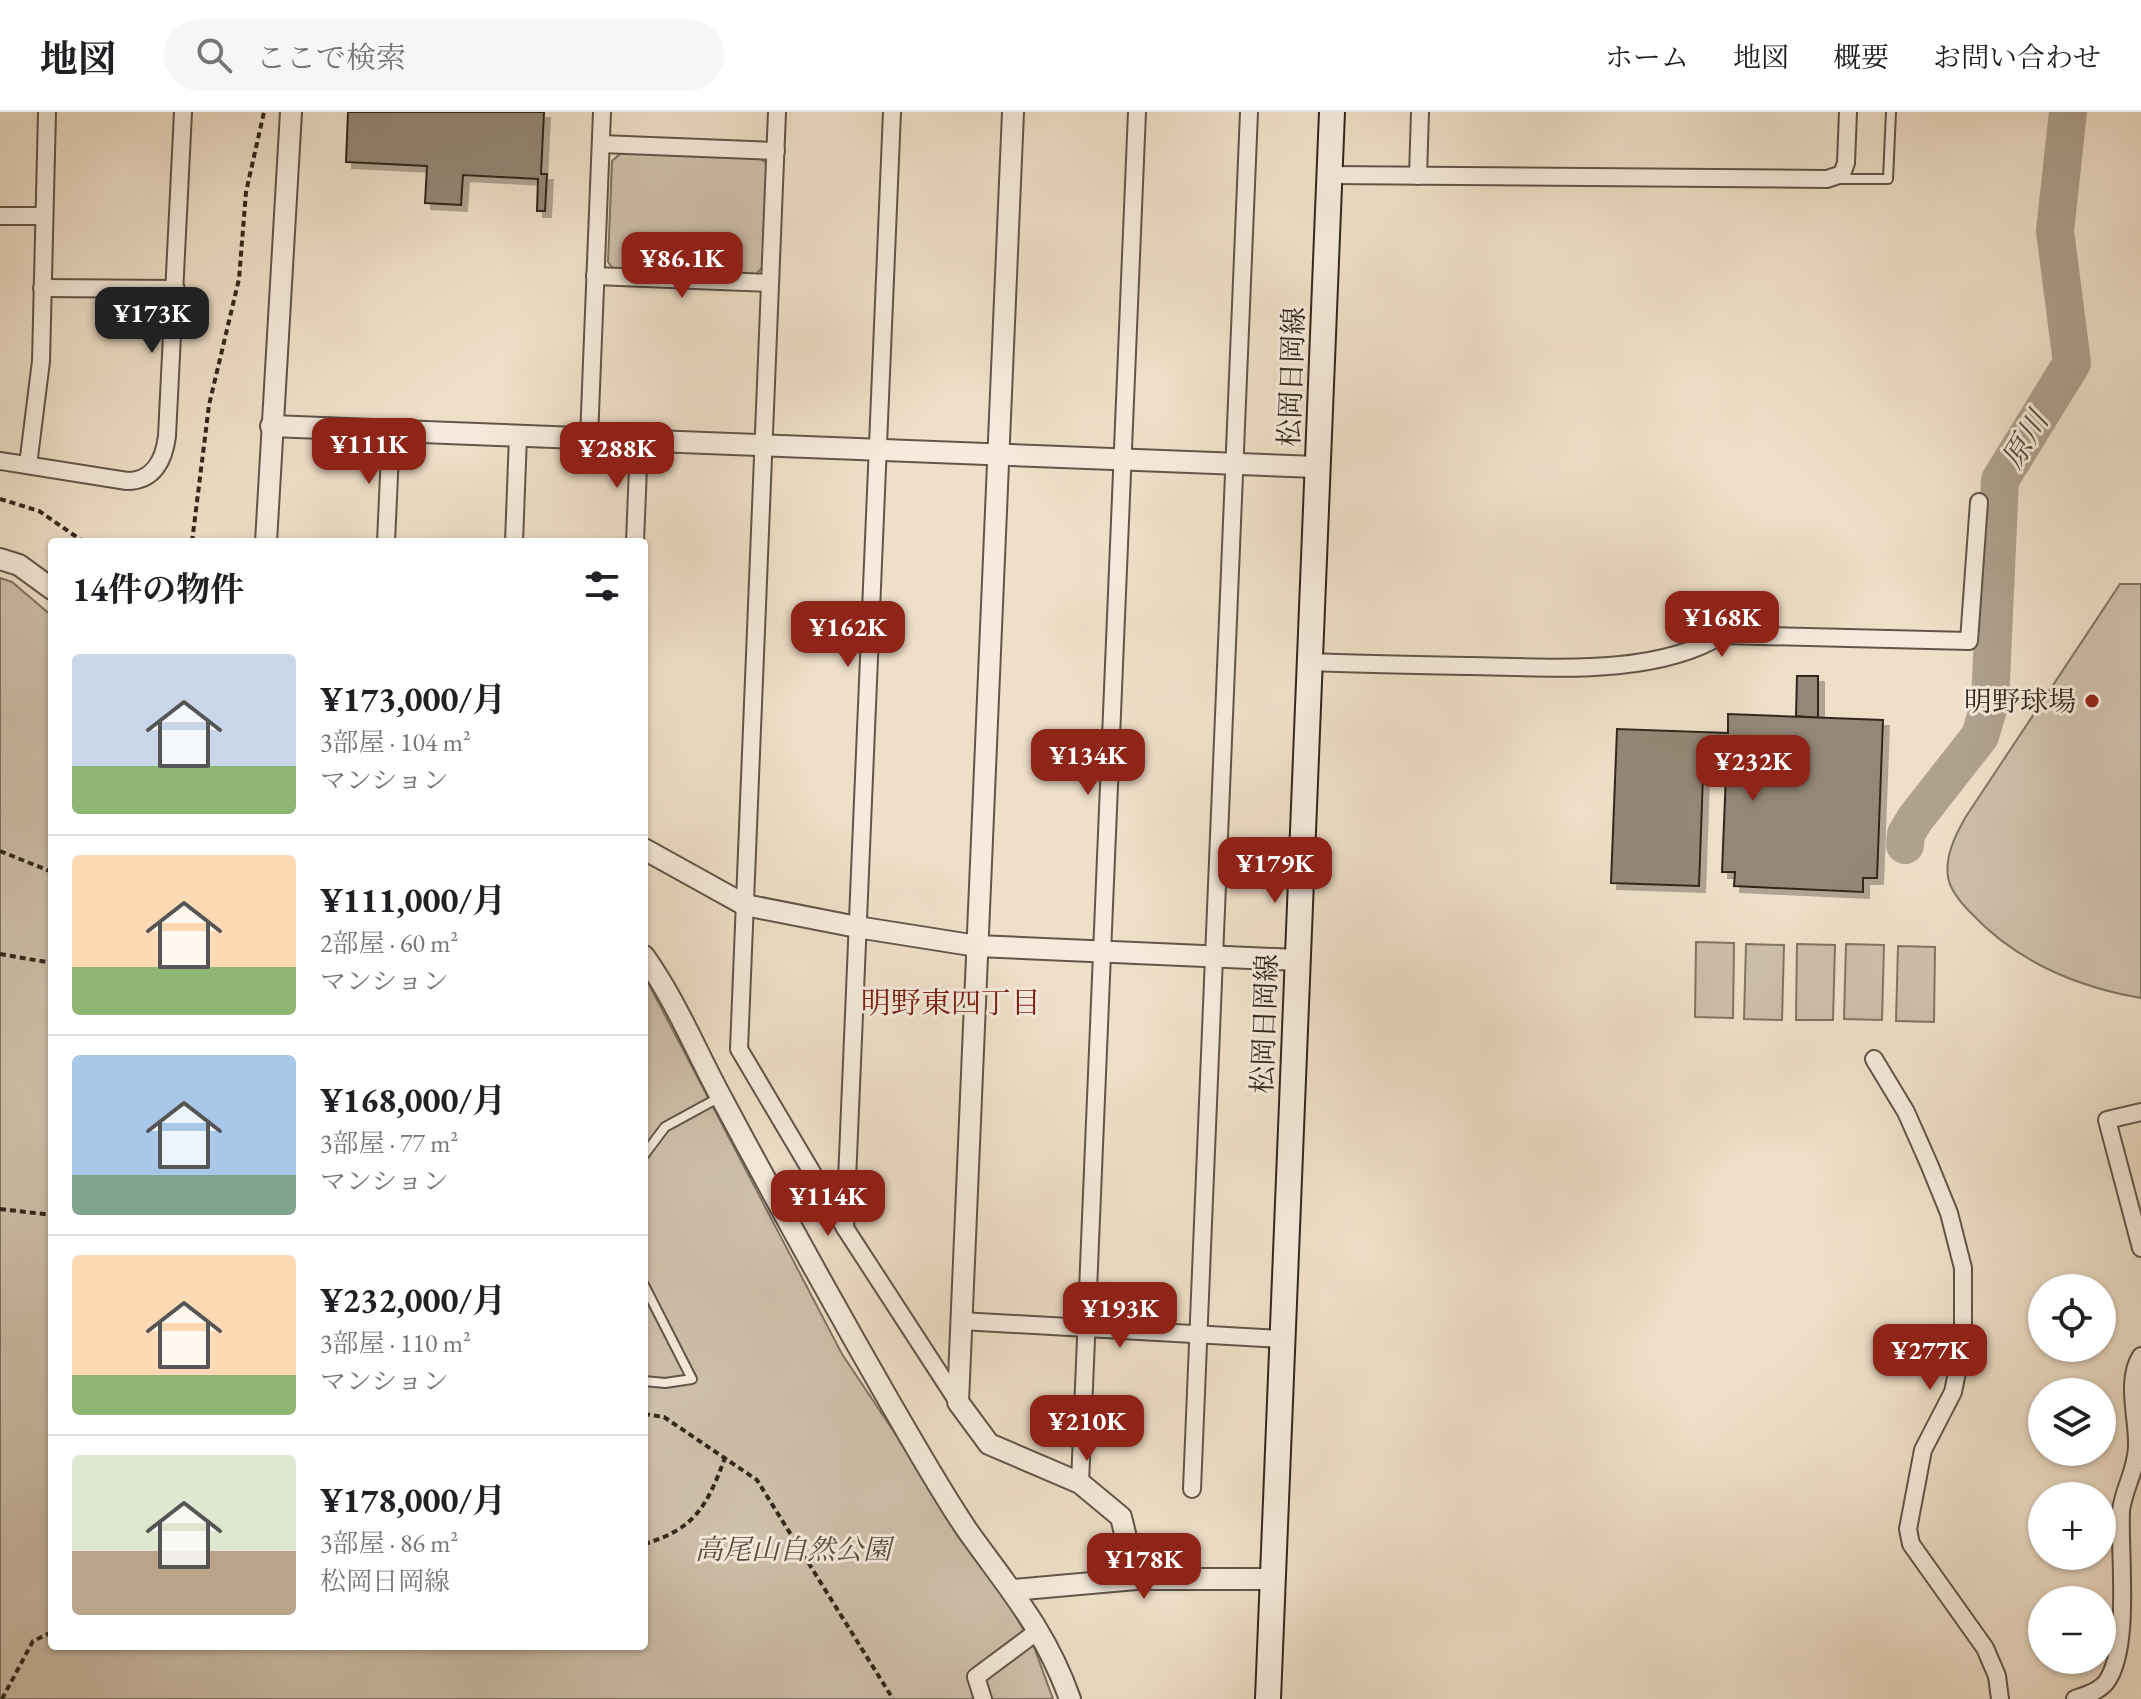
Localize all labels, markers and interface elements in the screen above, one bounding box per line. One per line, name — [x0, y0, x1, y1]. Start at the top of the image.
search box — [164, 19, 724, 91]
icon: search — [192, 33, 236, 77]
text: 地図 — [40, 34, 116, 83]
text: ここで検索 — [256, 38, 406, 77]
text: ホーム — [1605, 39, 1689, 75]
text: 地図 — [1733, 39, 1789, 75]
text: 概要 — [1833, 39, 1889, 75]
text: お問い合わせ — [1933, 39, 2101, 75]
pin: ¥86.1K — [617, 232, 747, 300]
text: ¥86.1K — [640, 241, 724, 275]
pin: ¥173K — [96, 287, 208, 355]
text: ¥173K — [113, 296, 191, 330]
street label: 松岡日岡線 — [1271, 306, 1311, 448]
water label: 原川 — [1992, 401, 2058, 476]
pin: ¥111K — [313, 418, 425, 486]
pin: ¥288K — [561, 422, 673, 490]
text: ¥111K — [330, 427, 408, 461]
text: ¥288K — [578, 431, 656, 465]
icon: filters — [580, 564, 624, 608]
text: 14件の物件 — [72, 567, 244, 611]
pin: ¥168K — [1666, 591, 1778, 659]
text: ¥168K — [1683, 600, 1761, 634]
pin: ¥162K — [792, 601, 904, 669]
text: ¥162K — [809, 610, 887, 644]
text: ¥173,000/月 — [320, 677, 506, 721]
place label: 明野球場 — [1964, 683, 2076, 719]
icon: home — [136, 686, 232, 782]
marker: 明野球場 — [2083, 692, 2101, 710]
text: 3部屋 · 104 m² — [320, 725, 471, 759]
pin: ¥134K — [1032, 729, 1144, 797]
pin: ¥232K — [1697, 735, 1809, 803]
text: ¥134K — [1049, 738, 1127, 772]
text: ¥232K — [1714, 744, 1792, 778]
text: マンション — [320, 763, 449, 797]
pin: ¥179K — [1219, 837, 1331, 905]
text: ¥179K — [1236, 846, 1314, 880]
text: ¥111,000/月 — [320, 878, 506, 922]
icon: home — [136, 887, 232, 983]
text: 2部屋 · 60 m² — [320, 926, 458, 960]
street label: 松岡日岡線 — [1244, 953, 1284, 1095]
text: マンション — [320, 964, 449, 998]
district label: 明野東四丁目 — [861, 983, 1041, 1022]
text: ¥168,000/月 — [320, 1078, 506, 1122]
icon: home — [136, 1087, 232, 1183]
text: 3部屋 · 77 m² — [320, 1126, 458, 1160]
text: マンション — [320, 1164, 449, 1198]
pin: ¥114K — [772, 1170, 884, 1238]
text: ¥114K — [789, 1179, 867, 1213]
map controls — [2028, 1274, 2116, 1674]
button: locate — [2028, 1274, 2116, 1362]
text: ¥232,000/月 — [320, 1278, 506, 1322]
pin: ¥193K — [1064, 1282, 1176, 1350]
icon: home — [136, 1287, 232, 1383]
text: ¥193K — [1081, 1291, 1159, 1325]
pin: ¥277K — [1874, 1324, 1986, 1392]
text: 3部屋 · 110 m² — [320, 1326, 471, 1360]
text: ¥277K — [1891, 1333, 1969, 1367]
text: マンション — [320, 1364, 449, 1398]
button: layers — [2028, 1378, 2116, 1466]
pin: ¥210K — [1031, 1395, 1143, 1463]
text: ¥210K — [1048, 1404, 1126, 1438]
text: ¥178,000/月 — [320, 1478, 506, 1522]
button: + — [2028, 1482, 2116, 1570]
icon: home — [136, 1487, 232, 1583]
text: 3部屋 · 86 m² — [320, 1526, 458, 1560]
park label: 高尾山自然公園 — [695, 1531, 895, 1567]
pin: ¥178K — [1088, 1533, 1200, 1601]
text: ¥178K — [1105, 1542, 1183, 1576]
text: 松岡日岡線 — [320, 1564, 450, 1598]
button: − — [2028, 1586, 2116, 1674]

